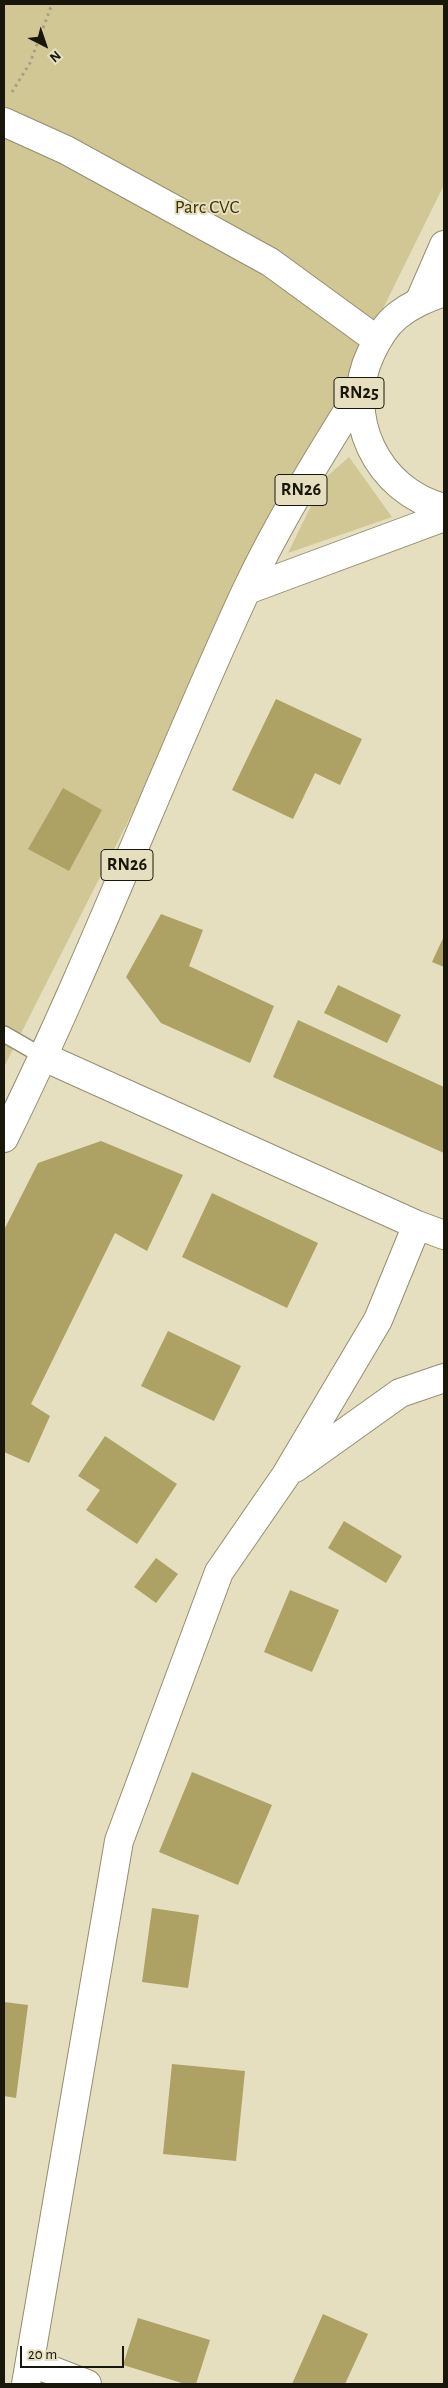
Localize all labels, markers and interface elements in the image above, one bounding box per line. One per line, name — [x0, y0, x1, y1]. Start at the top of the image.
north arrow — [20, 20, 70, 70]
text: N — [47, 48, 63, 65]
park label: Parc CVC — [175, 196, 239, 218]
road number: RN25 — [334, 378, 384, 408]
road number: RN26 — [275, 474, 327, 506]
road number: RN26 — [101, 850, 153, 880]
scale bar — [22, 2336, 126, 2368]
text: 20 m — [28, 2347, 57, 2362]

